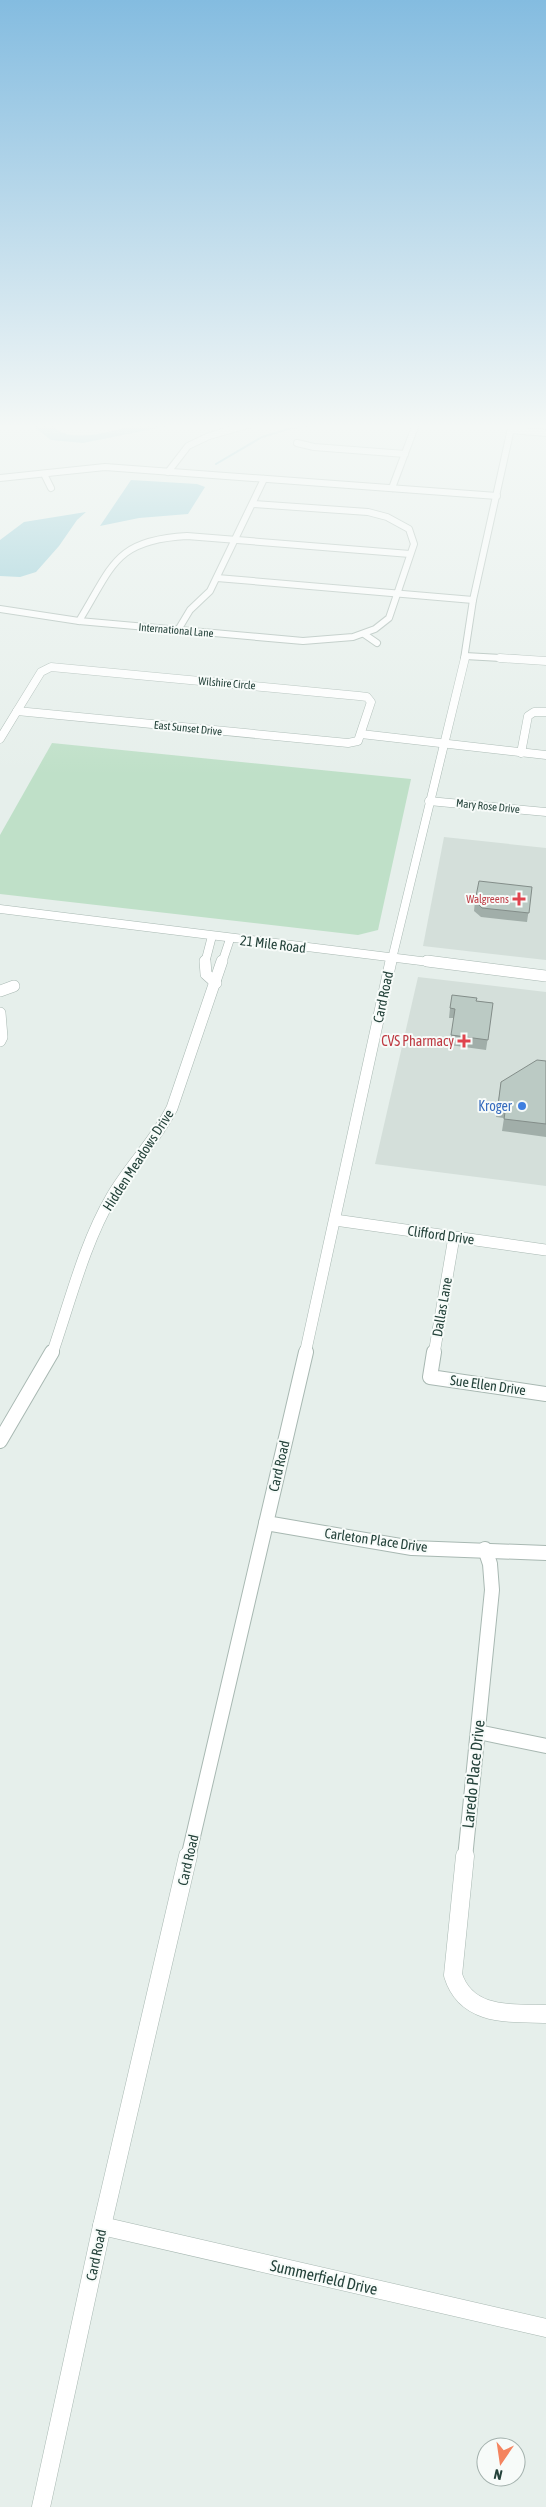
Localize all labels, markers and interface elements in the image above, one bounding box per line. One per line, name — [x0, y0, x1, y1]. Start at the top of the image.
street label: International Lane — [138, 621, 214, 639]
street label: Wilshire Circle — [198, 675, 256, 691]
street label: East Sunset Drive — [153, 718, 223, 738]
street label: Mary Rose Drive — [455, 797, 521, 815]
place label: Walgreens — [466, 893, 509, 905]
marker: Walgreens — [513, 893, 525, 905]
street label: 21 Mile Road — [239, 932, 307, 956]
street label: Card Road — [370, 970, 396, 1024]
place label: CVS Pharmacy — [381, 1033, 454, 1049]
marker: CVS Pharmacy — [458, 1035, 470, 1047]
place label: Kroger — [478, 1098, 513, 1114]
marker: Kroger — [516, 1100, 528, 1112]
street label: Hidden Meadows Drive — [99, 1106, 177, 1214]
street label: Clifford Drive — [407, 1222, 475, 1248]
street label: Dallas Lane — [429, 1276, 455, 1338]
street label: Sue Ellen Drive — [449, 1372, 527, 1398]
street label: Card Road — [265, 1439, 293, 1493]
street label: Carleton Place Drive — [324, 1525, 428, 1555]
street label: Laredo Place Drive — [458, 1719, 488, 1829]
street label: Card Road — [174, 1833, 202, 1887]
street label: Card Road — [83, 2228, 109, 2282]
street label: Summerfield Drive — [269, 2256, 379, 2298]
north arrow — [476, 2437, 526, 2487]
text: N — [492, 2466, 504, 2483]

